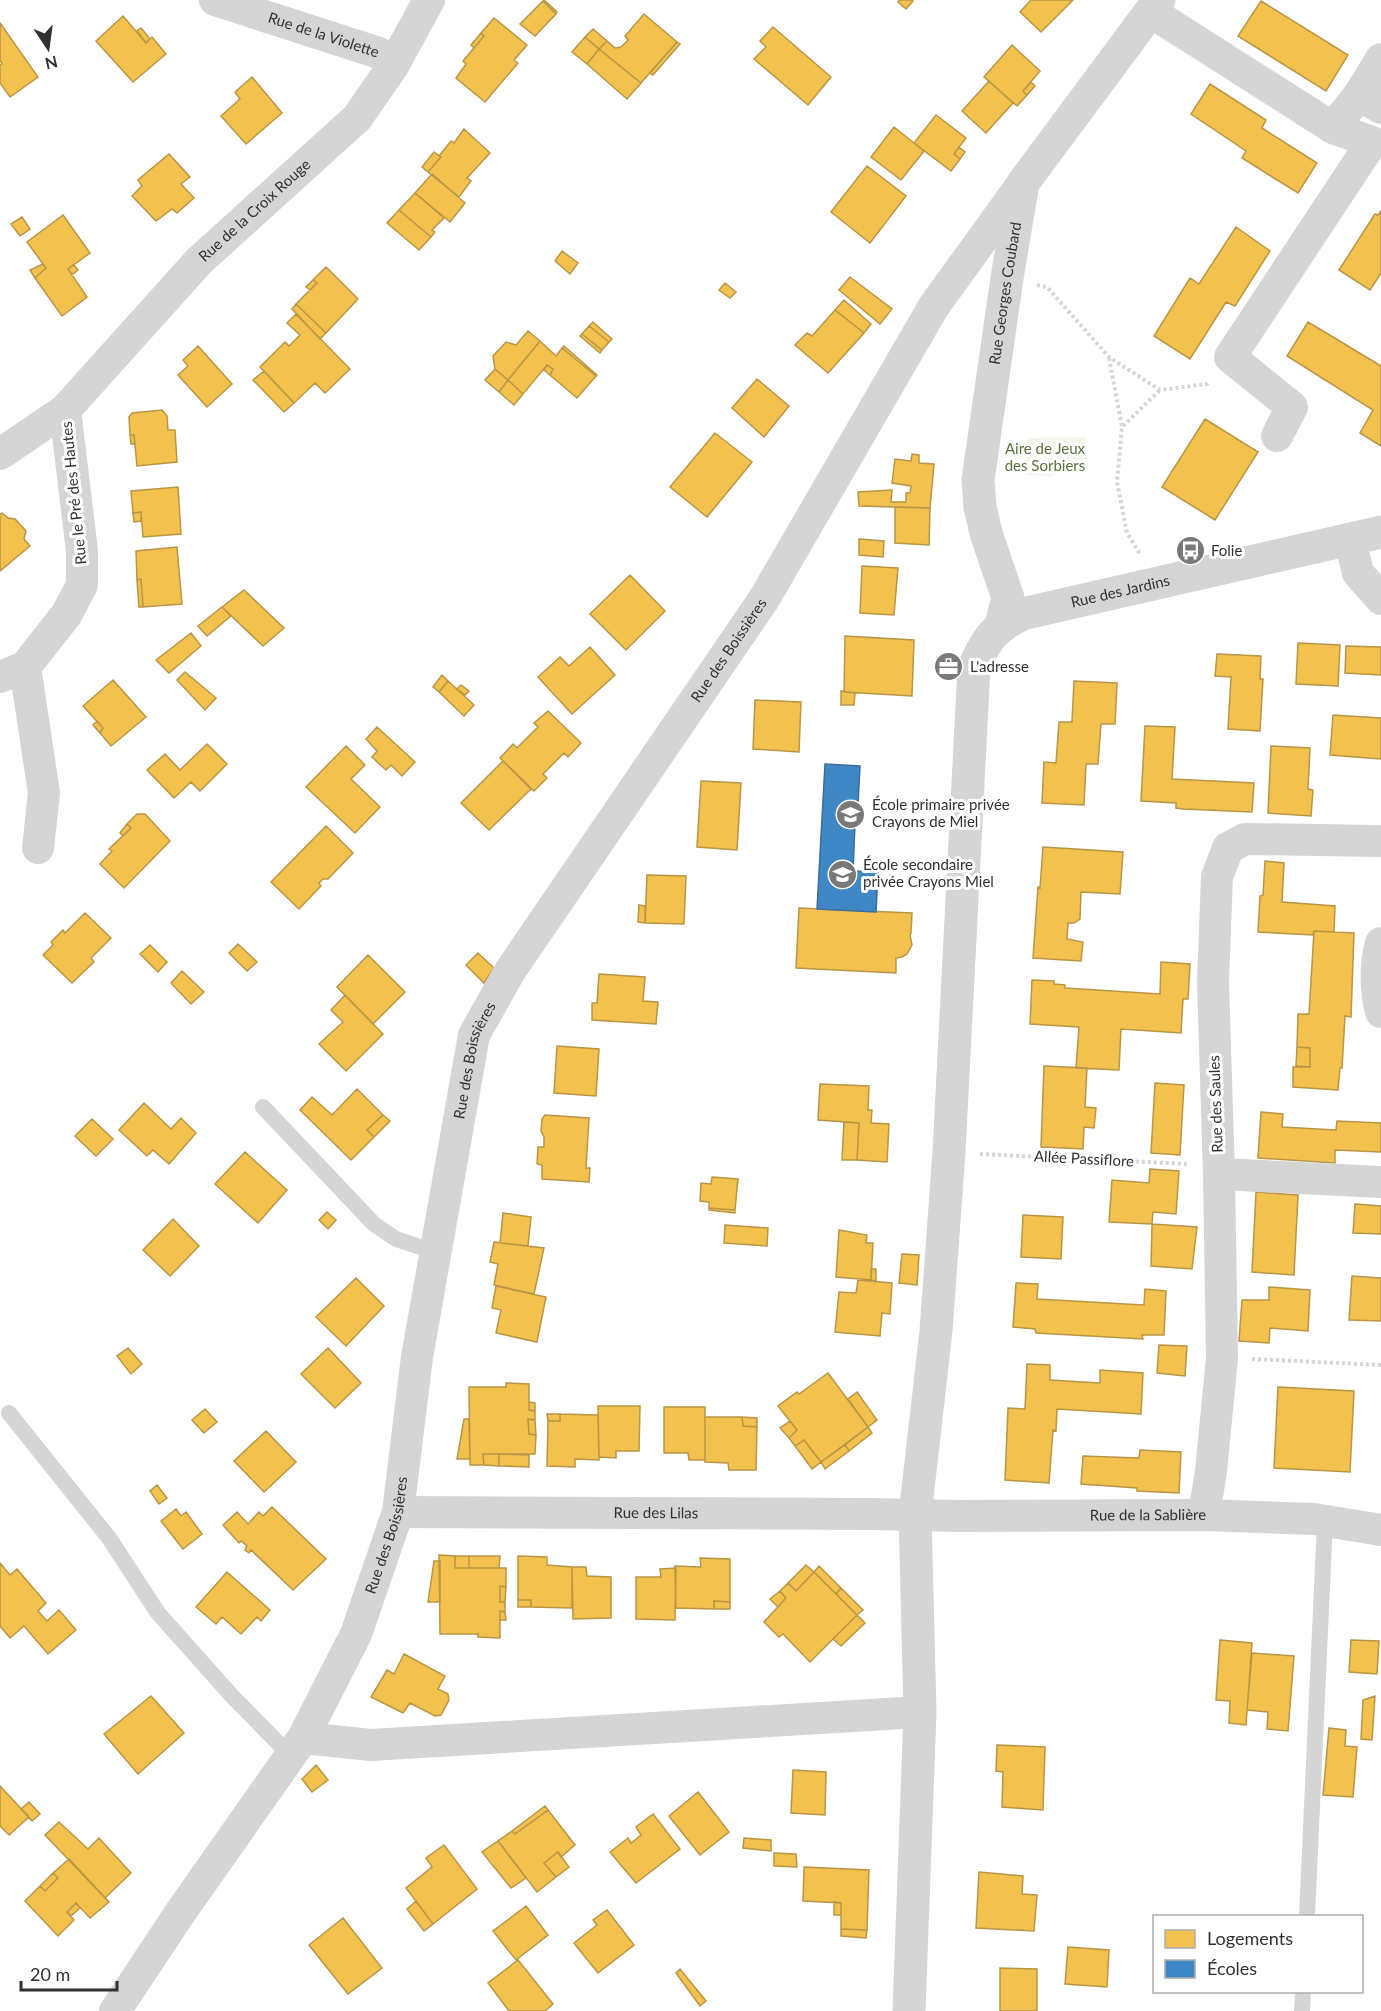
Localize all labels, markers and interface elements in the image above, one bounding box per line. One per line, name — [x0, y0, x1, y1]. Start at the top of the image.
street label: Rue de la Violette — [266, 8, 382, 60]
north arrow — [18, 18, 78, 78]
text: N — [43, 52, 60, 74]
street label: Rue de la Croix Rouge — [194, 155, 314, 265]
street label: Rue Georges Coubard — [985, 220, 1024, 366]
street label: Rue le Pré des Hautes — [57, 421, 89, 566]
park label: Aire de Jeux des Sorbiers — [1005, 439, 1086, 474]
bus stop icon: Folie — [1174, 535, 1206, 567]
place label: Folie — [1211, 541, 1242, 559]
street label: Rue des Jardins — [1069, 571, 1171, 611]
street label: Rue des Boissières — [686, 595, 770, 705]
office icon: L'adresse — [933, 651, 965, 683]
place label: L'adresse — [970, 657, 1029, 675]
place label: École primaire privée Crayons de Miel — [872, 795, 1010, 830]
school or university icon: École primaire privée Crayons de Miel — [835, 798, 867, 830]
place label: École secondaire privée Crayons Miel — [863, 855, 994, 890]
school or university icon: École secondaire privée Crayons Miel — [826, 858, 858, 890]
street label: Rue des Boissières — [449, 998, 499, 1120]
street label: Rue des Saules — [1204, 1055, 1226, 1153]
street label: Allée Passiflore — [1034, 1146, 1135, 1170]
street label: Rue des Boissières — [361, 1475, 410, 1596]
street label: Rue des Lilas — [614, 1503, 698, 1521]
street label: Rue de la Sablière — [1090, 1505, 1206, 1523]
legend — [1153, 1915, 1363, 1993]
text: Logements — [1207, 1927, 1293, 1949]
scale bar — [21, 1954, 117, 1992]
text: Écoles — [1207, 1957, 1257, 1979]
text: 20 m — [30, 1963, 70, 1985]

